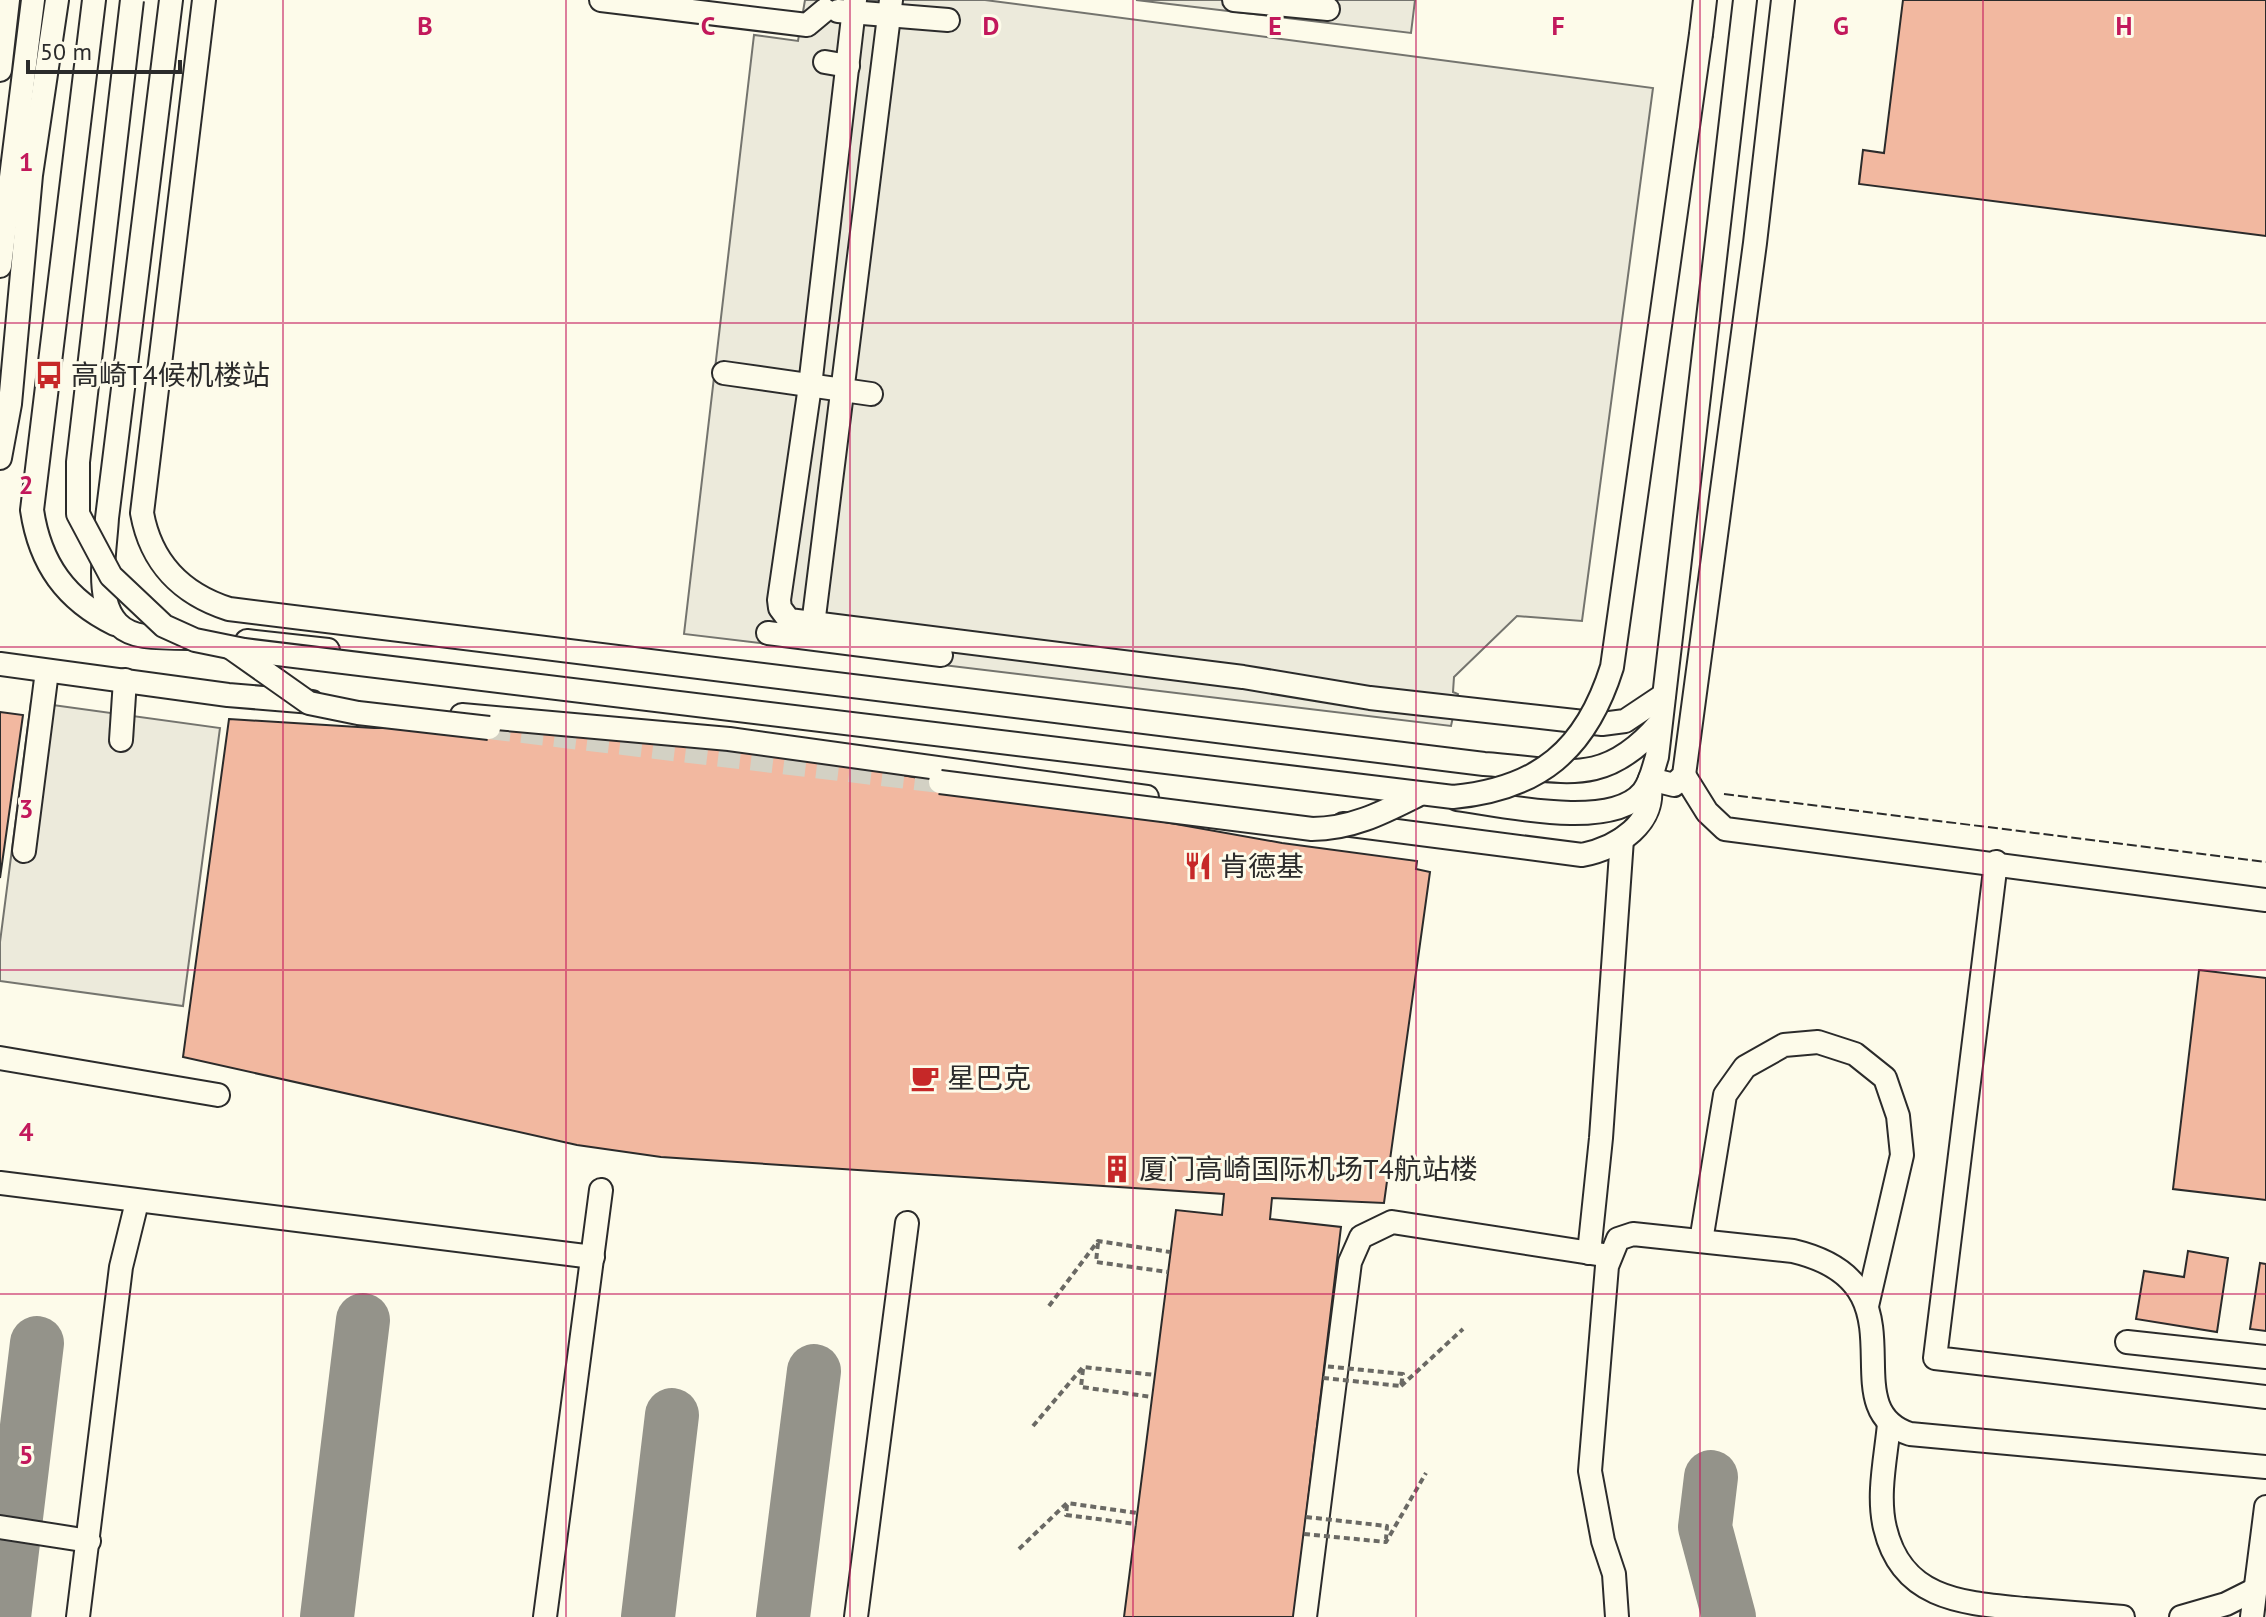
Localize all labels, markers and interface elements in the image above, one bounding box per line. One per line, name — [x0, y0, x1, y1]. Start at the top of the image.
text: B — [417, 9, 433, 42]
text: C — [701, 9, 715, 42]
text: D — [983, 9, 999, 42]
text: E — [1268, 9, 1282, 42]
text: F — [1551, 9, 1565, 42]
text: G — [1833, 9, 1849, 42]
text: H — [2116, 9, 2132, 42]
scale bar — [28, 24, 180, 74]
text: 50 m — [40, 36, 92, 67]
text: 1 — [19, 145, 33, 178]
place label: 高崎T4候机楼站 — [71, 356, 270, 393]
bus stop icon: 高崎T4候机楼站 — [34, 360, 64, 390]
text: 2 — [19, 468, 33, 501]
text: 3 — [19, 792, 33, 825]
place label: 肯德基 — [1220, 847, 1304, 884]
restaurant icon: 肯德基 — [1183, 851, 1213, 881]
place label: 星巴克 — [947, 1059, 1031, 1096]
cafe icon: 星巴克 — [910, 1063, 940, 1093]
text: 4 — [19, 1115, 34, 1148]
place label: 厦门高崎国际机场T4航站楼 — [1139, 1150, 1478, 1187]
building icon: 厦门高崎国际机场T4航站楼 — [1102, 1154, 1132, 1184]
text: 5 — [19, 1438, 33, 1471]

